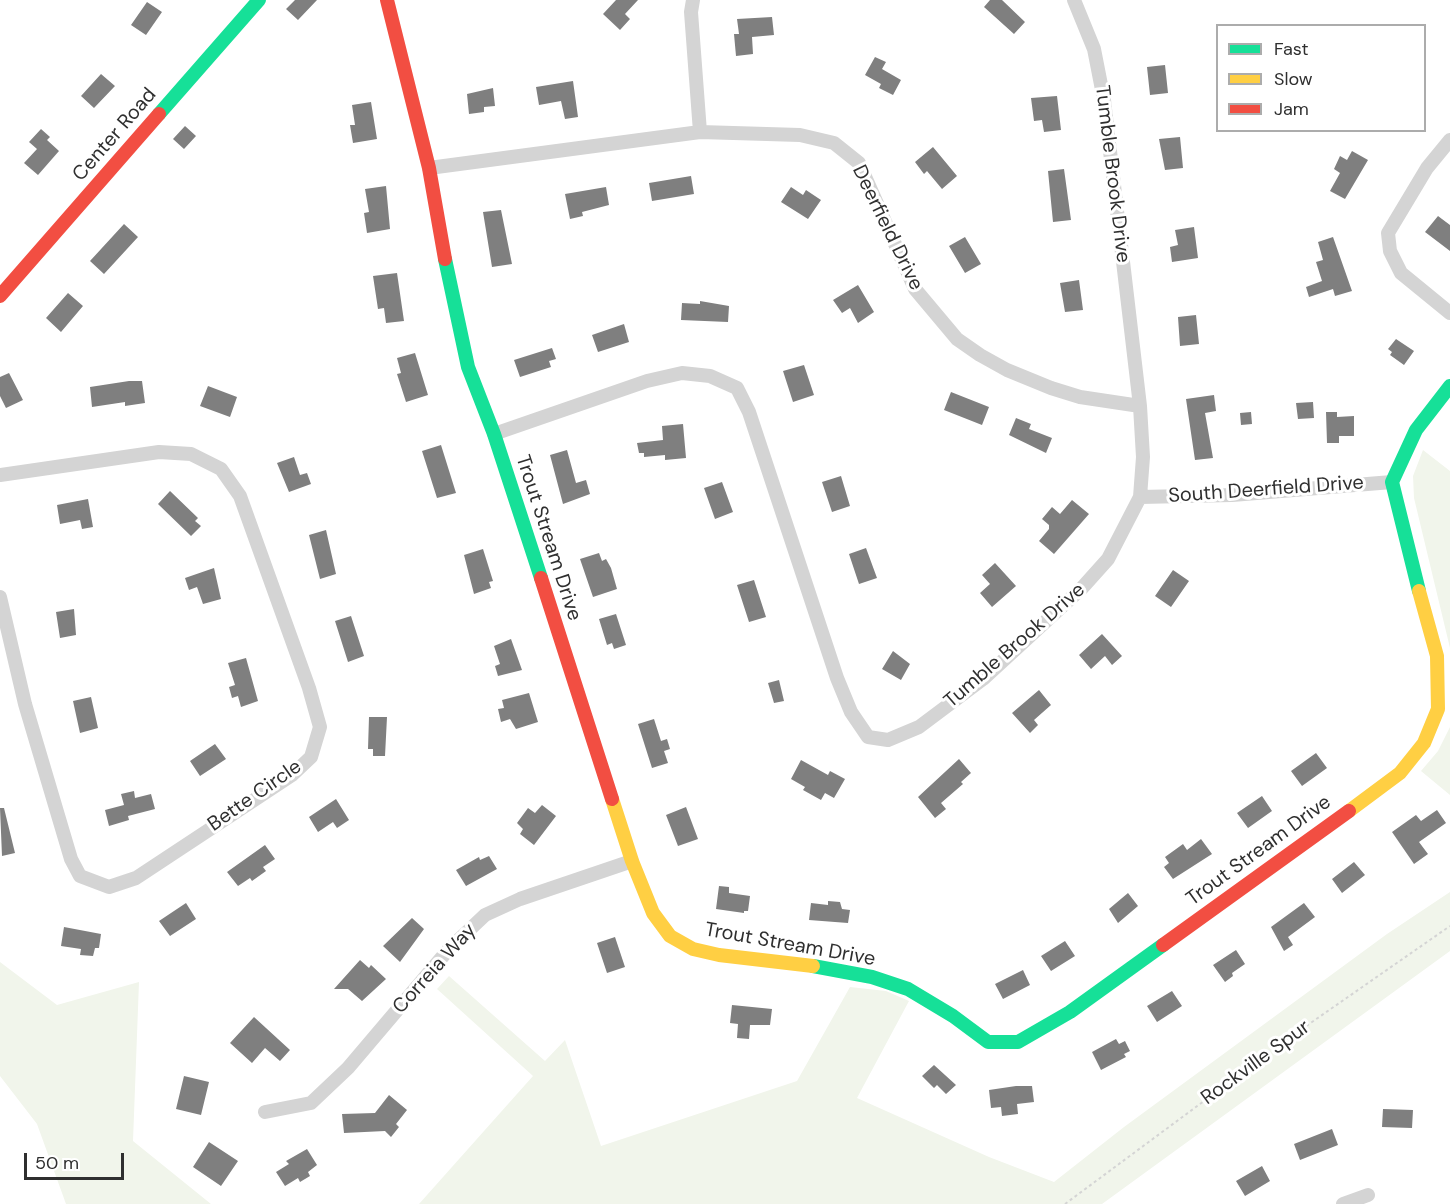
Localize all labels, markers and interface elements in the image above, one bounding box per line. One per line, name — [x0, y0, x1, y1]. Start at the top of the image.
legend — [1216, 24, 1426, 132]
text: Fast — [1274, 37, 1309, 61]
text: Slow — [1274, 67, 1313, 91]
street label: Center Road — [68, 84, 162, 186]
street label: Tumble Brook Drive — [1089, 84, 1135, 264]
text: Jam — [1274, 97, 1309, 121]
street label: Deerfield Drive — [846, 162, 928, 294]
street label: Trout Stream Drive — [510, 452, 586, 624]
street label: South Deerfield Drive — [1168, 471, 1364, 509]
street label: Tumble Brook Drive — [940, 578, 1090, 714]
street label: Bette Circle — [204, 755, 306, 837]
street label: Trout Stream Drive — [1182, 791, 1336, 911]
street label: Trout Stream Drive — [703, 918, 877, 972]
street label: Correia Way — [388, 919, 482, 1019]
street label: Rockville Spur — [1197, 1016, 1315, 1110]
scale bar — [27, 1141, 128, 1179]
text: 50 m — [35, 1151, 79, 1175]

